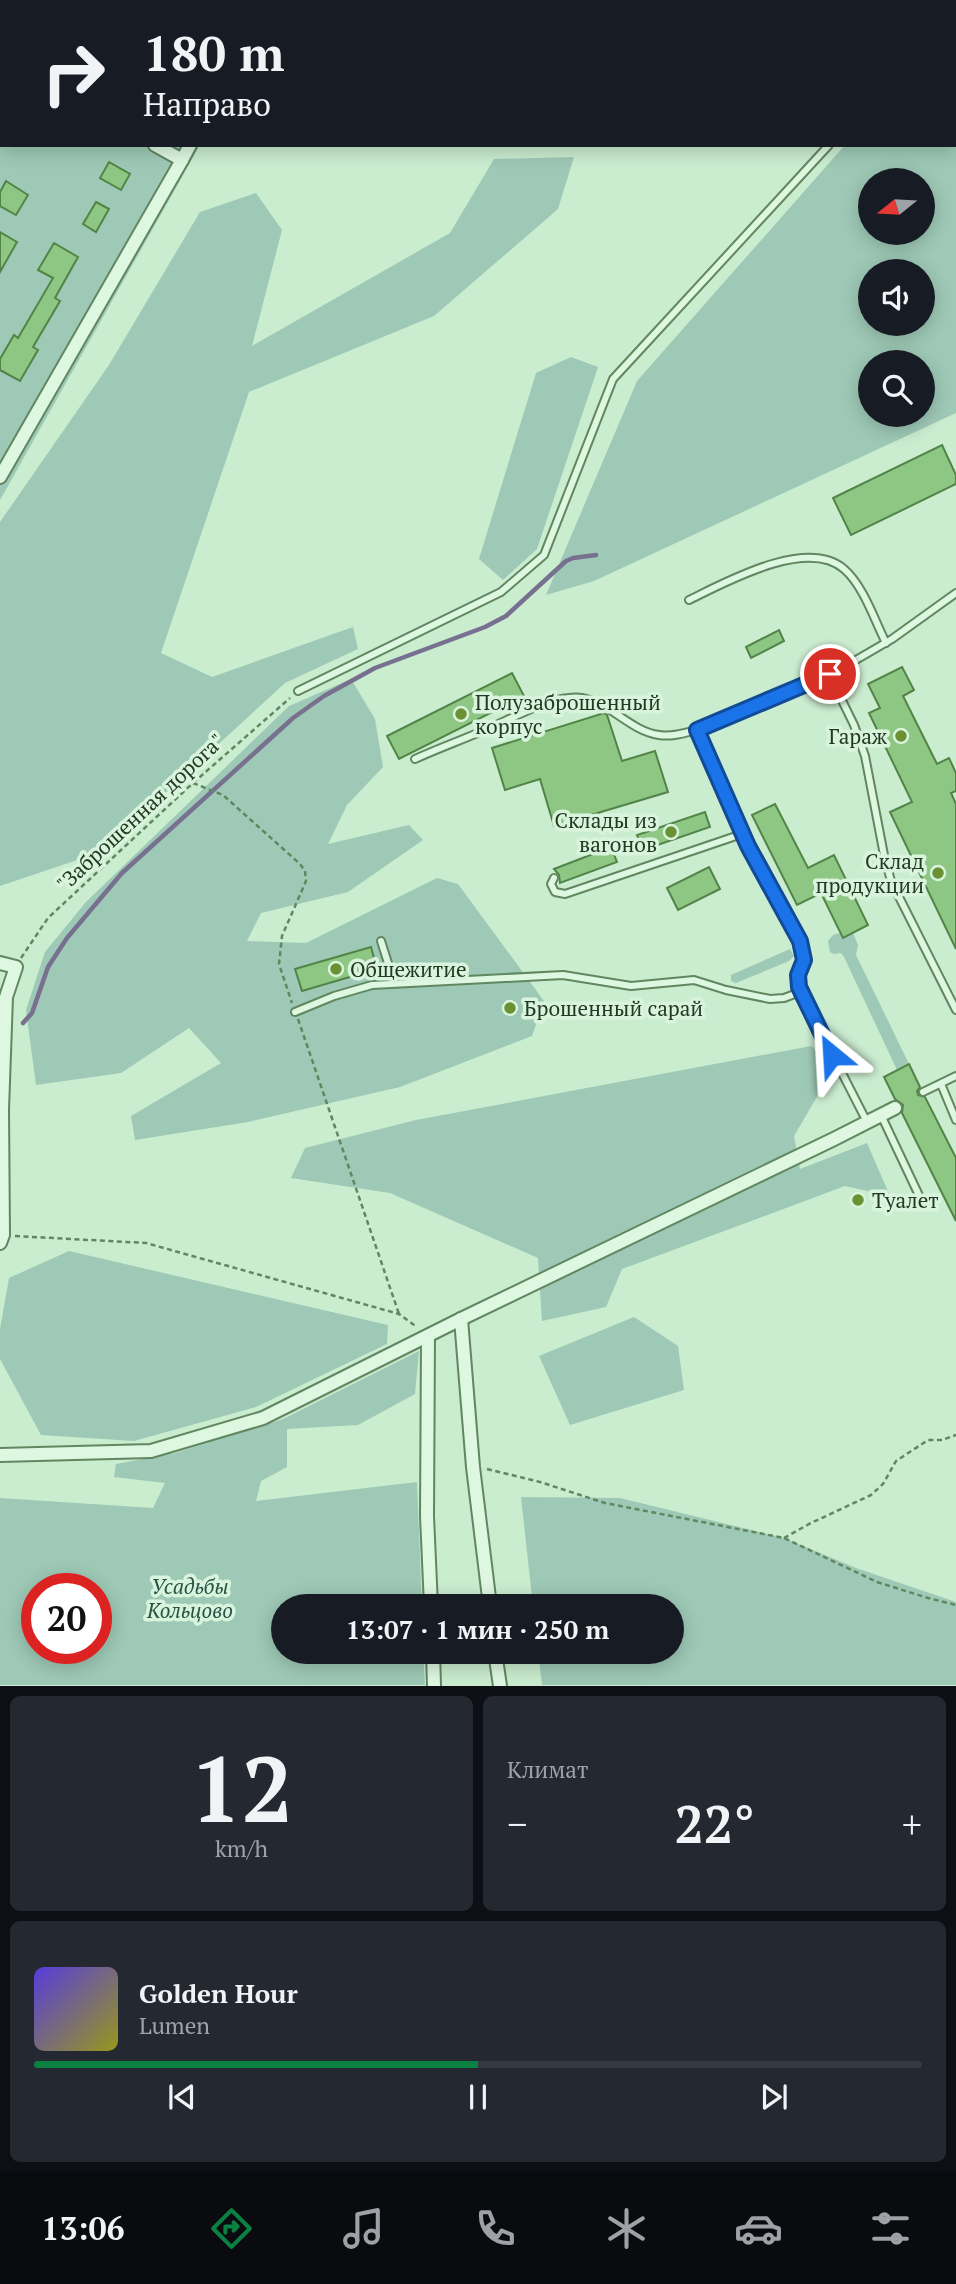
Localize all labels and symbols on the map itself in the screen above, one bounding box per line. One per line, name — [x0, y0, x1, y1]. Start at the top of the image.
north arrow — [858, 168, 934, 245]
pin — [800, 644, 860, 704]
place label: Полузаброшенный корпус — [475, 688, 661, 740]
marker: Полузаброшенный корпус — [453, 706, 469, 722]
place label: Гараж — [829, 722, 888, 750]
street label: "Заброшенная дорога" — [50, 727, 230, 897]
marker: Гараж — [893, 728, 909, 744]
place label: Склады из вагонов — [554, 806, 657, 858]
marker: Склады из вагонов — [663, 824, 679, 840]
place label: Склад продукции — [816, 847, 924, 899]
marker: Склад продукции — [930, 865, 946, 881]
place label: Общежитие — [350, 955, 467, 983]
marker: Общежитие — [328, 961, 344, 977]
place label: Брошенный сарай — [524, 994, 703, 1022]
marker: Брошенный сарай — [502, 1000, 518, 1016]
position arrow — [795, 1018, 869, 1092]
place label: Туалет — [872, 1186, 939, 1214]
marker: Туалет — [850, 1192, 866, 1208]
park label: Усадьбы Кольцово — [146, 1572, 233, 1624]
speed limit sign: 20 — [21, 1573, 112, 1664]

